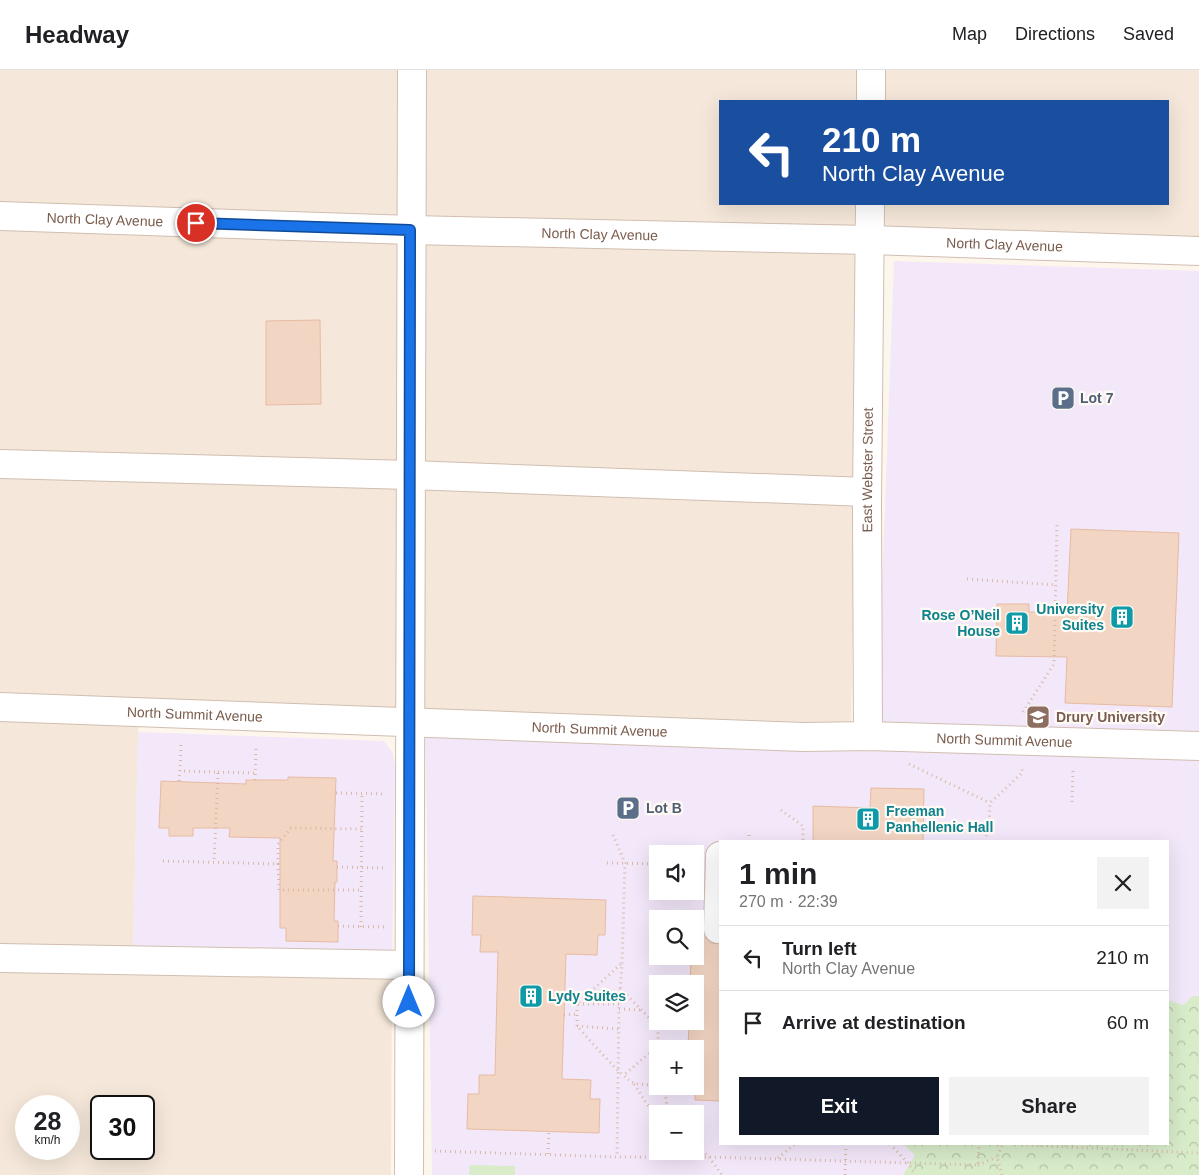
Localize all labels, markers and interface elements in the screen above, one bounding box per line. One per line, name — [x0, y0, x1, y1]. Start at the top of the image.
text: Headway — [25, 21, 129, 48]
text: Map — [952, 24, 987, 44]
text: Directions — [1015, 24, 1095, 44]
text: Saved — [1123, 24, 1174, 44]
icon: left — [739, 120, 804, 185]
text: 210 m — [822, 120, 921, 159]
text: North Clay Avenue — [822, 161, 1005, 186]
pin — [175, 202, 217, 244]
icon: arrive — [182, 209, 210, 237]
street label: North Clay Avenue — [46, 210, 164, 230]
street label: North Clay Avenue — [541, 225, 658, 243]
street label: North Clay Avenue — [946, 235, 1063, 254]
parking icon: Lot 7 — [1050, 385, 1076, 411]
place label: Lot 7 — [1080, 390, 1114, 406]
street label: East Webster Street — [859, 407, 876, 533]
place label: University Suites — [1036, 601, 1104, 633]
building icon: University Suites — [1109, 604, 1135, 630]
place label: Rose O’Neil House — [921, 607, 1000, 639]
building icon: Rose O’Neil House — [1004, 610, 1030, 636]
street label: North Summit Avenue — [127, 704, 263, 725]
school or university icon: Drury University — [1025, 704, 1051, 730]
place label: Drury University — [1056, 709, 1165, 725]
street label: North Summit Avenue — [531, 719, 668, 740]
street label: North Summit Avenue — [936, 730, 1073, 750]
parking icon: Lot B — [615, 795, 641, 821]
place label: Lot B — [646, 800, 682, 816]
place label: Freeman Panhellenic Hall — [886, 803, 993, 835]
building icon: Freeman Panhellenic Hall — [855, 806, 881, 832]
map controls — [649, 845, 704, 1160]
button: sound — [649, 845, 704, 900]
text: 1 min — [739, 857, 817, 890]
button: close — [1097, 857, 1149, 909]
text: 270 m · 22:39 — [739, 893, 838, 910]
button: search — [649, 910, 704, 965]
text: Turn left — [782, 938, 857, 959]
icon: left — [739, 944, 767, 972]
text: 210 m — [1096, 947, 1149, 968]
text: North Clay Avenue — [782, 960, 915, 977]
position arrow — [382, 975, 434, 1027]
button: layers — [649, 975, 704, 1030]
building icon: Lydy Suites — [518, 983, 544, 1009]
place label: Lydy Suites — [548, 988, 626, 1004]
icon: arrive — [739, 1009, 767, 1037]
text: Arrive at destination — [782, 1012, 966, 1033]
text: 60 m — [1107, 1012, 1149, 1033]
button: + — [649, 1040, 704, 1095]
button: Exit — [739, 1077, 939, 1135]
button: Share — [949, 1077, 1149, 1135]
speed limit sign: 30 — [90, 1095, 155, 1160]
button: − — [649, 1105, 704, 1160]
text: 28 — [34, 1107, 61, 1135]
text: km/h — [34, 1133, 61, 1147]

